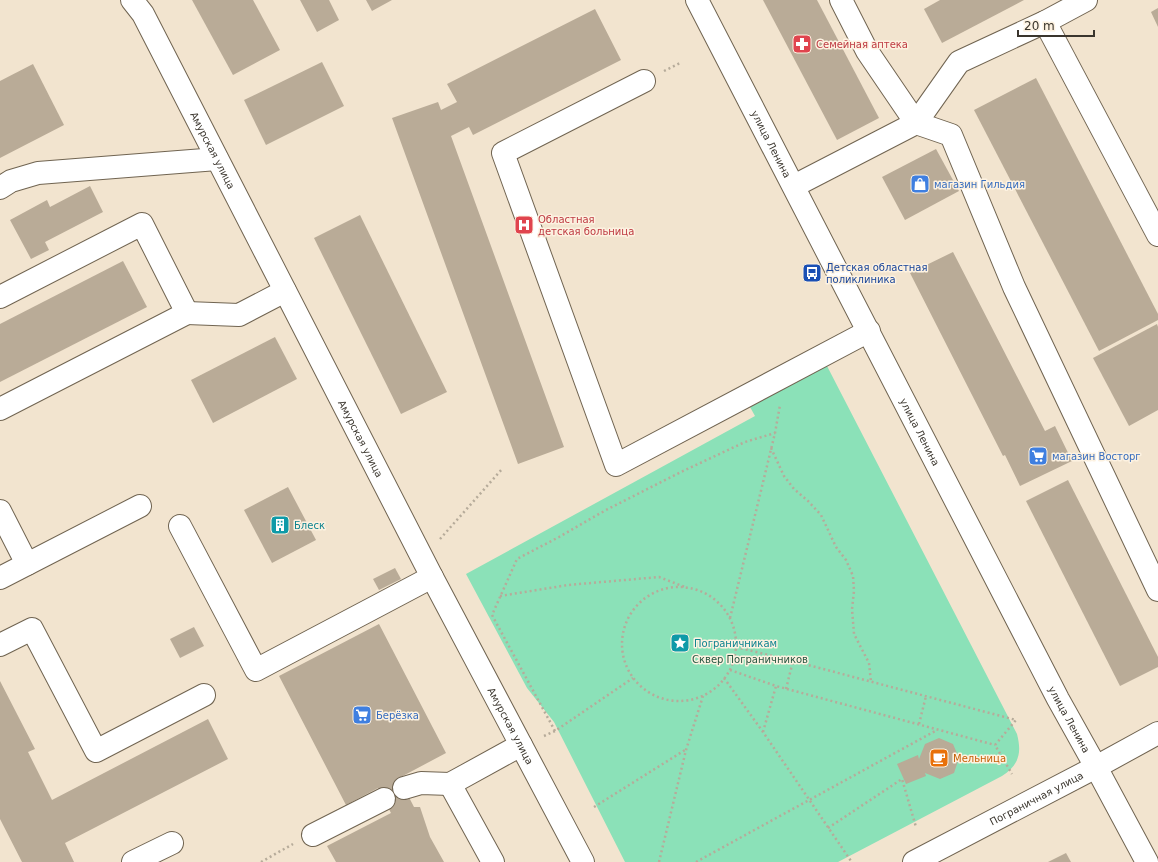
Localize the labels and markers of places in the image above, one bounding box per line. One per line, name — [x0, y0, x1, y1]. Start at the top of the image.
pharmacy icon: Семейная аптека — [791, 33, 813, 55]
place label: Семейная аптека — [816, 39, 908, 50]
shop icon: магазин Гильдия — [909, 173, 931, 195]
place label: магазин Гильдия — [934, 179, 1025, 190]
hospital icon: Областная детская больница — [513, 214, 535, 236]
place label: Областная детская больница — [538, 214, 634, 237]
bus stop icon: Детская областная поликлиника — [801, 262, 823, 284]
place label: Детская областная поликлиника — [826, 262, 927, 285]
supermarket icon: магазин Восторг — [1027, 445, 1049, 467]
place label: магазин Восторг — [1052, 451, 1141, 462]
building icon: Блеск — [269, 514, 291, 536]
place label: Блеск — [294, 520, 325, 531]
place icon: Пограничникам — [669, 632, 691, 654]
place label: Пограничникам — [694, 638, 777, 649]
supermarket icon: Берёзка — [351, 704, 373, 726]
place label: Берёзка — [376, 710, 419, 721]
cafe icon: Мельница — [928, 747, 950, 769]
place label: Мельница — [953, 753, 1006, 764]

